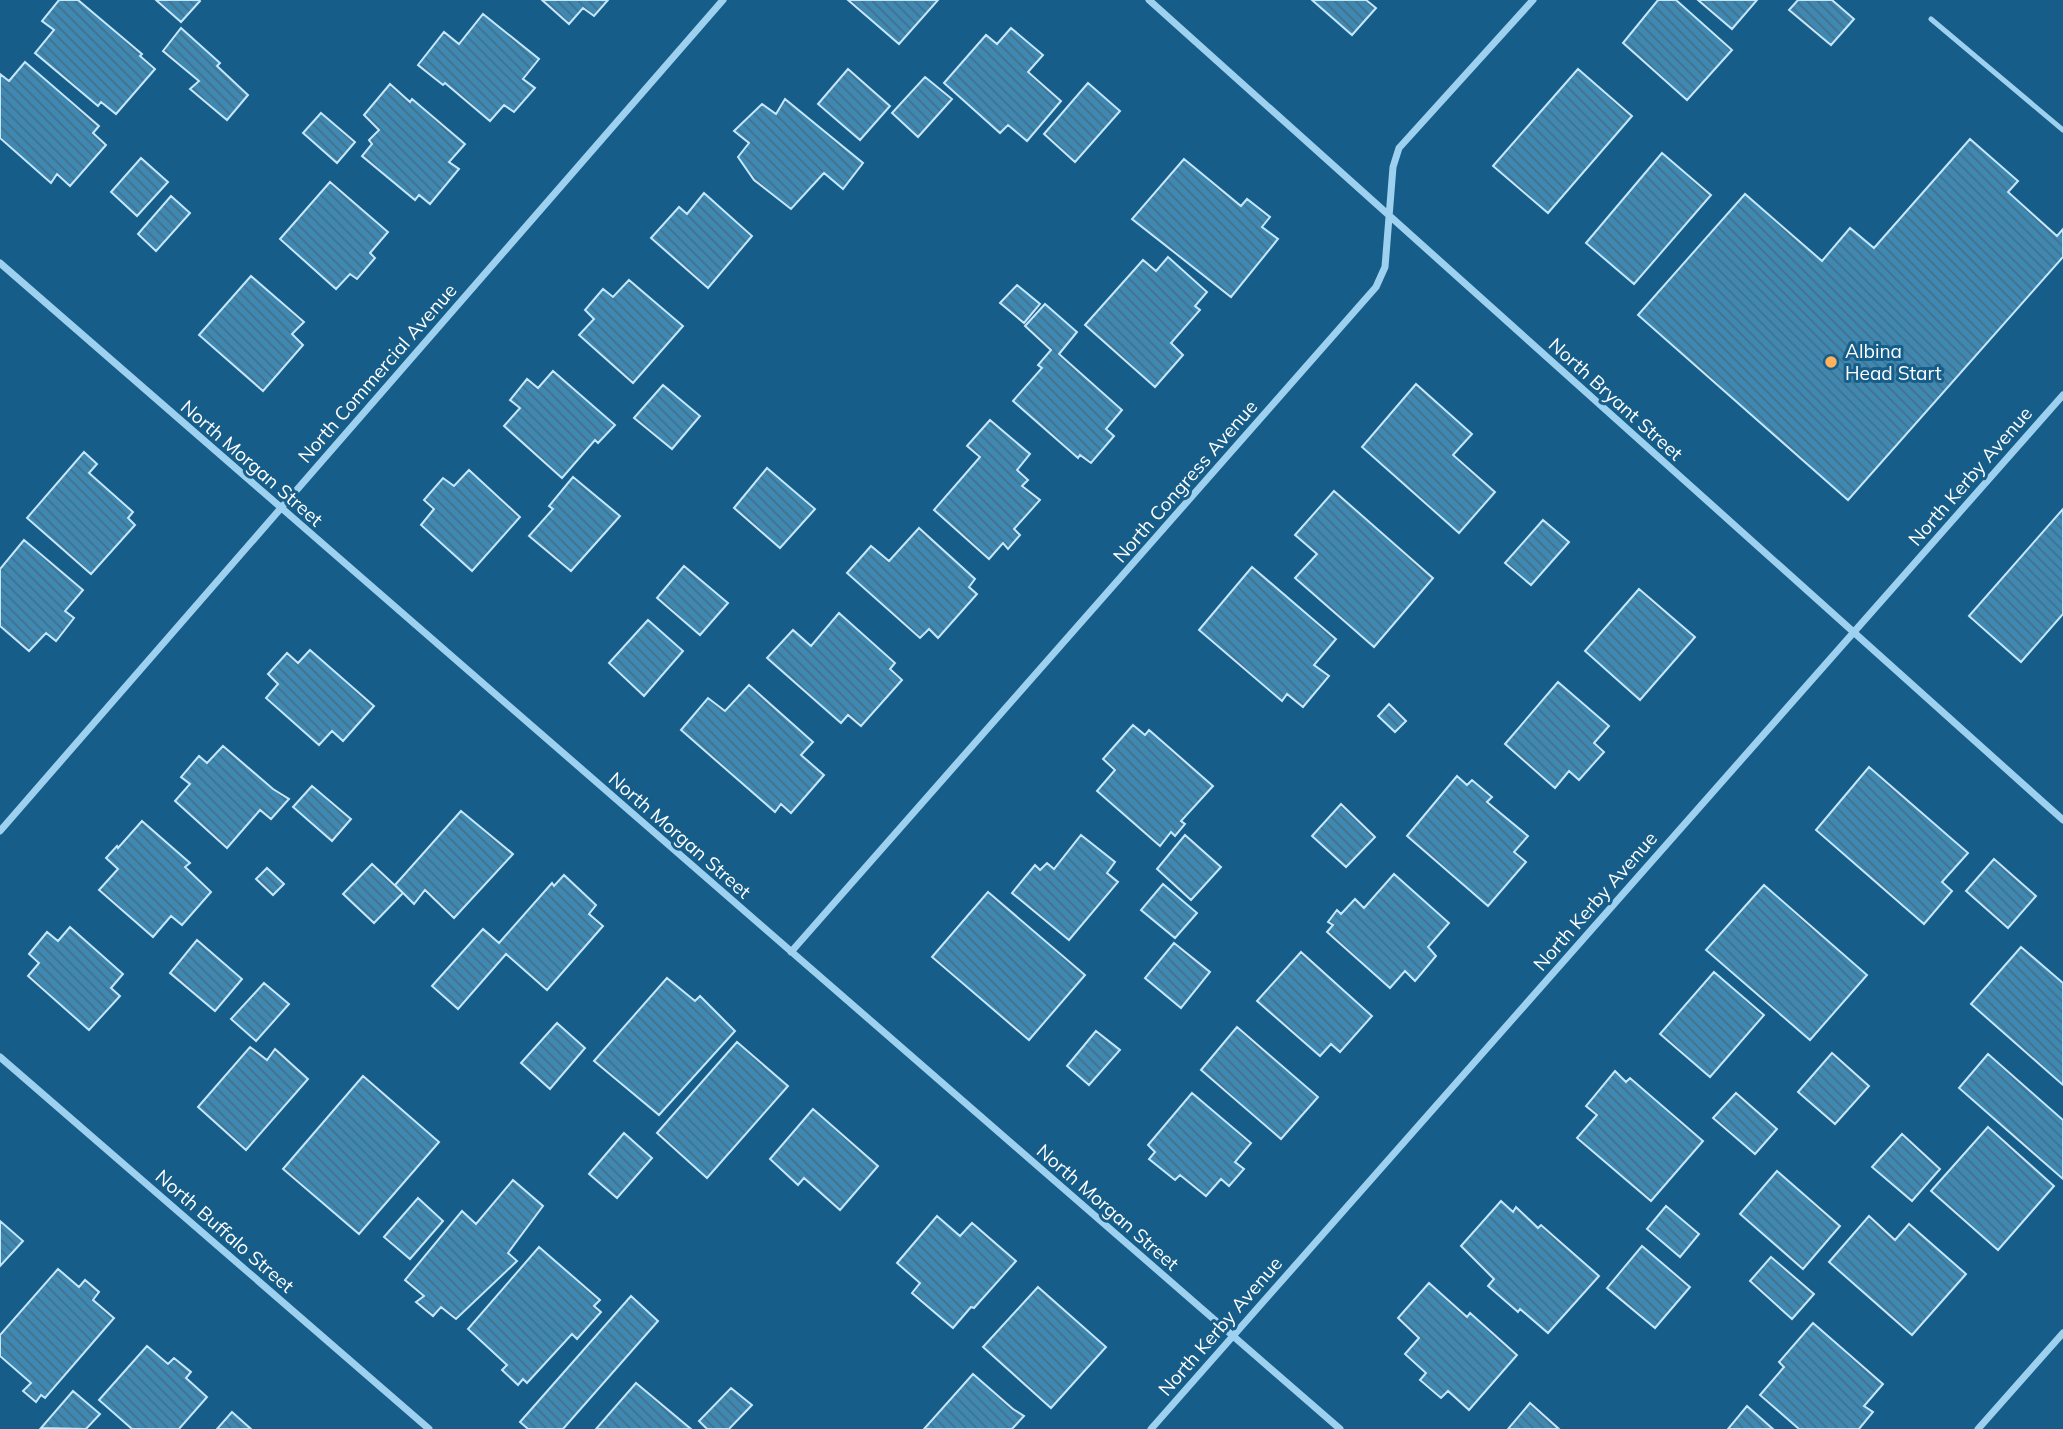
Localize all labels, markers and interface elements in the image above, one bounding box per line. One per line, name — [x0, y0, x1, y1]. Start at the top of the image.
street label: North Commercial Avenue — [293, 278, 461, 468]
street label: North Bryant Street — [1544, 332, 1688, 466]
place label: Albina Head Start — [1845, 339, 1942, 385]
marker: Albina Head Start — [1823, 354, 1839, 370]
street label: North Morgan Street — [176, 395, 328, 532]
street label: North Congress Avenue — [1108, 395, 1262, 567]
street label: North Kerby Avenue — [1903, 401, 2037, 551]
street label: North Morgan Street — [604, 767, 756, 904]
street label: North Kerby Avenue — [1528, 826, 1662, 976]
street label: North Morgan Street — [1032, 1139, 1184, 1276]
street label: North Buffalo Street — [151, 1164, 299, 1298]
street label: North Kerby Avenue — [1153, 1251, 1287, 1401]

